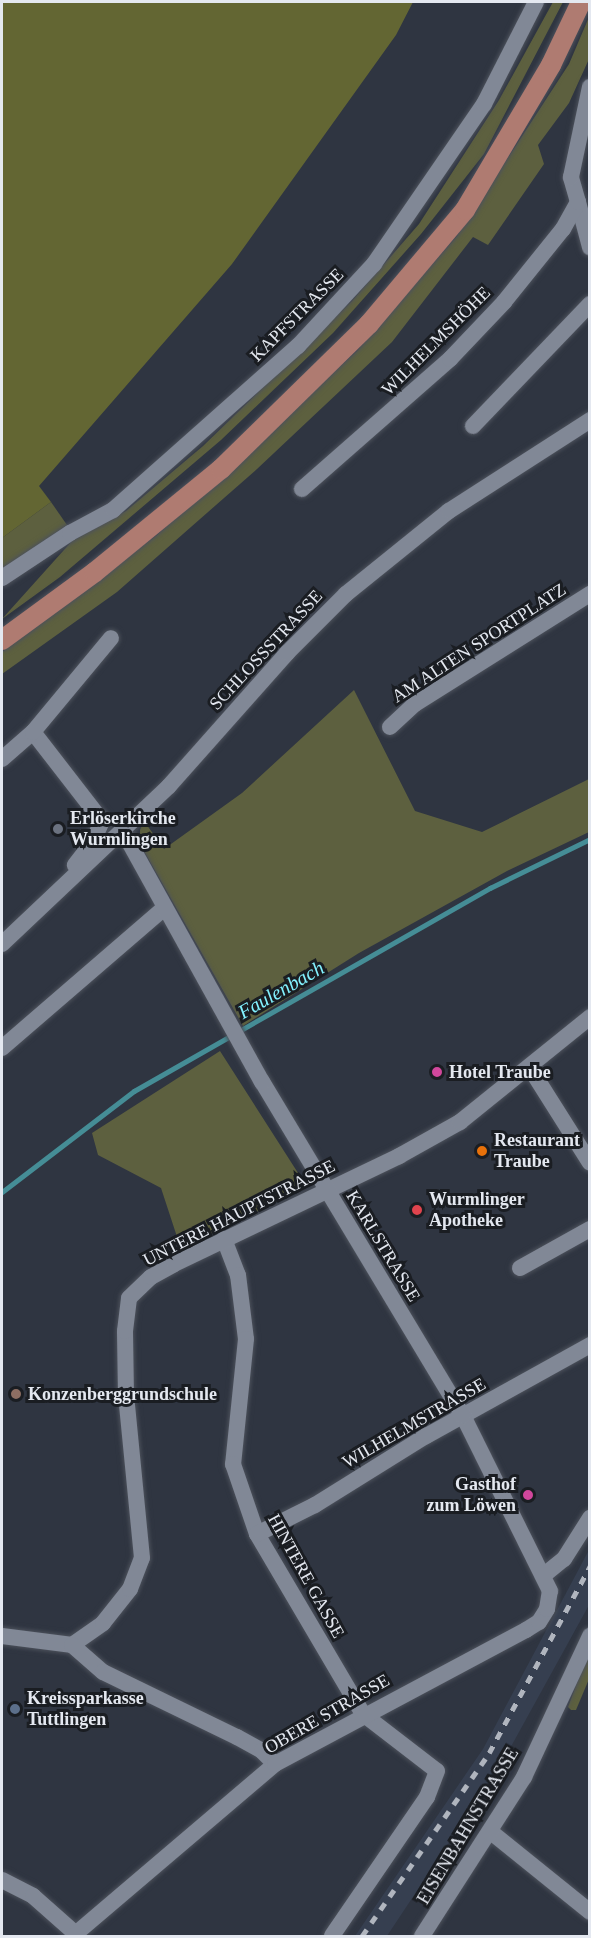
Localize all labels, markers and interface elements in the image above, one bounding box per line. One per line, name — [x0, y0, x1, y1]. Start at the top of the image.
street label: KAPFSTRASSE — [246, 264, 348, 366]
street label: WILHELMSHÖHE — [377, 282, 495, 400]
street label: AM ALTEN SPORTPLATZ — [387, 578, 571, 708]
street label: SCHLOSSSTRASSE — [205, 586, 327, 714]
place label: Erlöserkirche Wurmlingen — [70, 808, 176, 850]
marker: Erlöserkirche Wurmlingen — [51, 822, 65, 836]
water label: Faulenbach — [234, 956, 328, 1024]
place label: Hotel Traube — [449, 1061, 551, 1083]
marker: Hotel Traube — [430, 1065, 444, 1079]
place label: Restaurant Traube — [494, 1130, 580, 1172]
marker: Restaurant Traube — [475, 1144, 489, 1158]
street label: UNTERE HAUPTSTRASSE — [139, 1155, 339, 1271]
street label: KARLSTRASSE — [341, 1186, 425, 1306]
place label: Wurmlinger Apotheke — [429, 1189, 525, 1232]
marker: Wurmlinger Apotheke — [410, 1203, 424, 1217]
street label: WILHELMSTRASSE — [338, 1373, 490, 1473]
place label: Konzenberggrundschule — [28, 1383, 217, 1405]
marker: Konzenberggrundschule — [9, 1387, 23, 1401]
place label: Gasthof zum Löwen — [427, 1474, 516, 1516]
marker: Gasthof zum Löwen — [521, 1488, 535, 1502]
street label: HINTERE GASSE — [263, 1510, 349, 1642]
street label: OBERE STRASSE — [261, 1670, 393, 1758]
place label: Kreissparkasse Tuttlingen — [27, 1688, 144, 1730]
marker: Kreissparkasse Tuttlingen — [8, 1702, 22, 1716]
street label: EISENBAHNSTRASSE — [413, 1744, 523, 1908]

